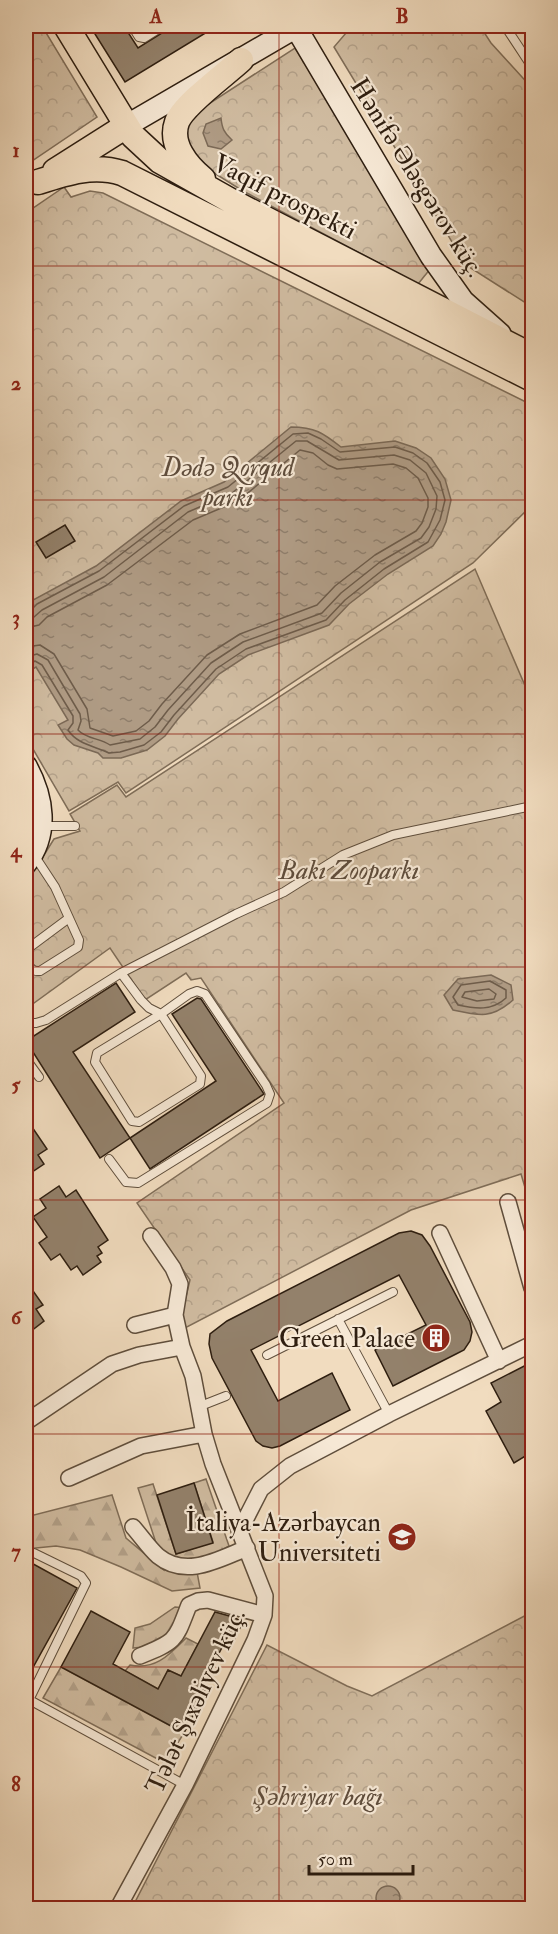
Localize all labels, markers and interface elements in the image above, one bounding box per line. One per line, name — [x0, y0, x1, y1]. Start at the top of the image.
text: A — [149, 4, 163, 29]
text: B — [395, 4, 409, 29]
street label: Hənifə Ələsgərov küç. — [343, 72, 491, 283]
text: 1 — [12, 138, 20, 163]
street label: Vaqif prospekti — [207, 147, 362, 248]
text: 2 — [11, 371, 21, 396]
park label: Dədə Qorqud parkı — [161, 452, 296, 514]
text: 3 — [12, 605, 20, 630]
text: 4 — [10, 838, 23, 863]
park label: Bakı Zooparkı — [277, 855, 419, 887]
text: 5 — [12, 1072, 22, 1097]
text: 6 — [11, 1305, 23, 1330]
building icon: Green Palace — [420, 1322, 452, 1354]
place label: Green Palace — [279, 1323, 415, 1355]
place label: İtaliya-Azərbaycan Universiteti — [186, 1505, 381, 1569]
school or university icon: İtaliya-Azərbaycan Universiteti — [386, 1521, 418, 1553]
text: 7 — [11, 1539, 21, 1564]
street label: Tələt Şıxəliyev küç. — [139, 1604, 253, 1799]
text: 8 — [11, 1772, 21, 1797]
park label: Şəhriyar bağı — [252, 1781, 383, 1813]
scale bar — [309, 1838, 412, 1876]
text: 50 m — [318, 1848, 353, 1871]

